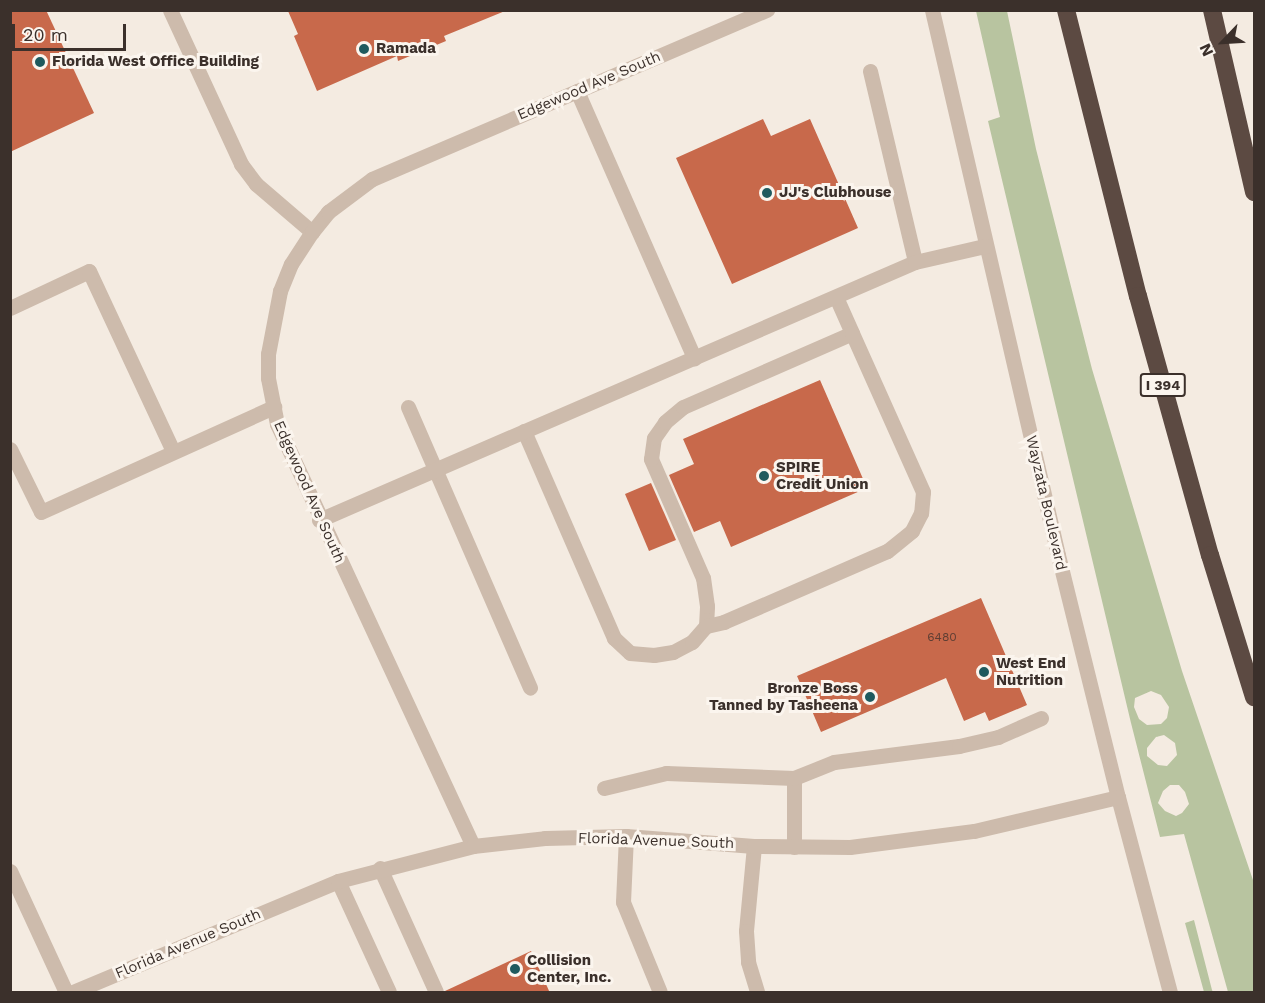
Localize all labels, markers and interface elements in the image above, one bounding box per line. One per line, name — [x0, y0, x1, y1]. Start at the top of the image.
scale bar — [15, 12, 129, 50]
north arrow — [1193, 12, 1253, 72]
text: 20 m — [23, 24, 68, 45]
place label: Ramada — [376, 40, 436, 58]
text: N — [1195, 40, 1217, 59]
marker: Ramada — [357, 42, 371, 56]
street label: Edgewood Ave South — [514, 48, 664, 124]
place label: Florida West Office Building — [52, 53, 259, 71]
marker: Florida West Office Building — [33, 55, 47, 69]
place label: JJ's Clubhouse — [779, 184, 892, 202]
marker: JJ's Clubhouse — [760, 186, 774, 200]
road number: I 394 — [1139, 374, 1187, 396]
street label: Edgewood Ave South — [269, 418, 349, 566]
street label: Wayzata Boulevard — [1022, 434, 1070, 572]
place label: SPIRE Credit Union — [776, 458, 868, 493]
marker: SPIRE Credit Union — [757, 469, 771, 483]
house number: 6480 — [927, 631, 957, 645]
place label: West End Nutrition — [996, 654, 1066, 689]
marker: West End Nutrition — [977, 665, 991, 679]
place label: Bronze Boss Tanned by Tasheena — [708, 679, 858, 714]
marker: Bronze Boss Tanned by Tasheena — [863, 690, 877, 704]
street label: Florida Avenue South — [577, 829, 735, 853]
street label: Florida Avenue South — [112, 905, 264, 983]
place label: Collision Center, Inc. — [527, 951, 611, 986]
marker: Collision Center, Inc. — [508, 962, 522, 976]

